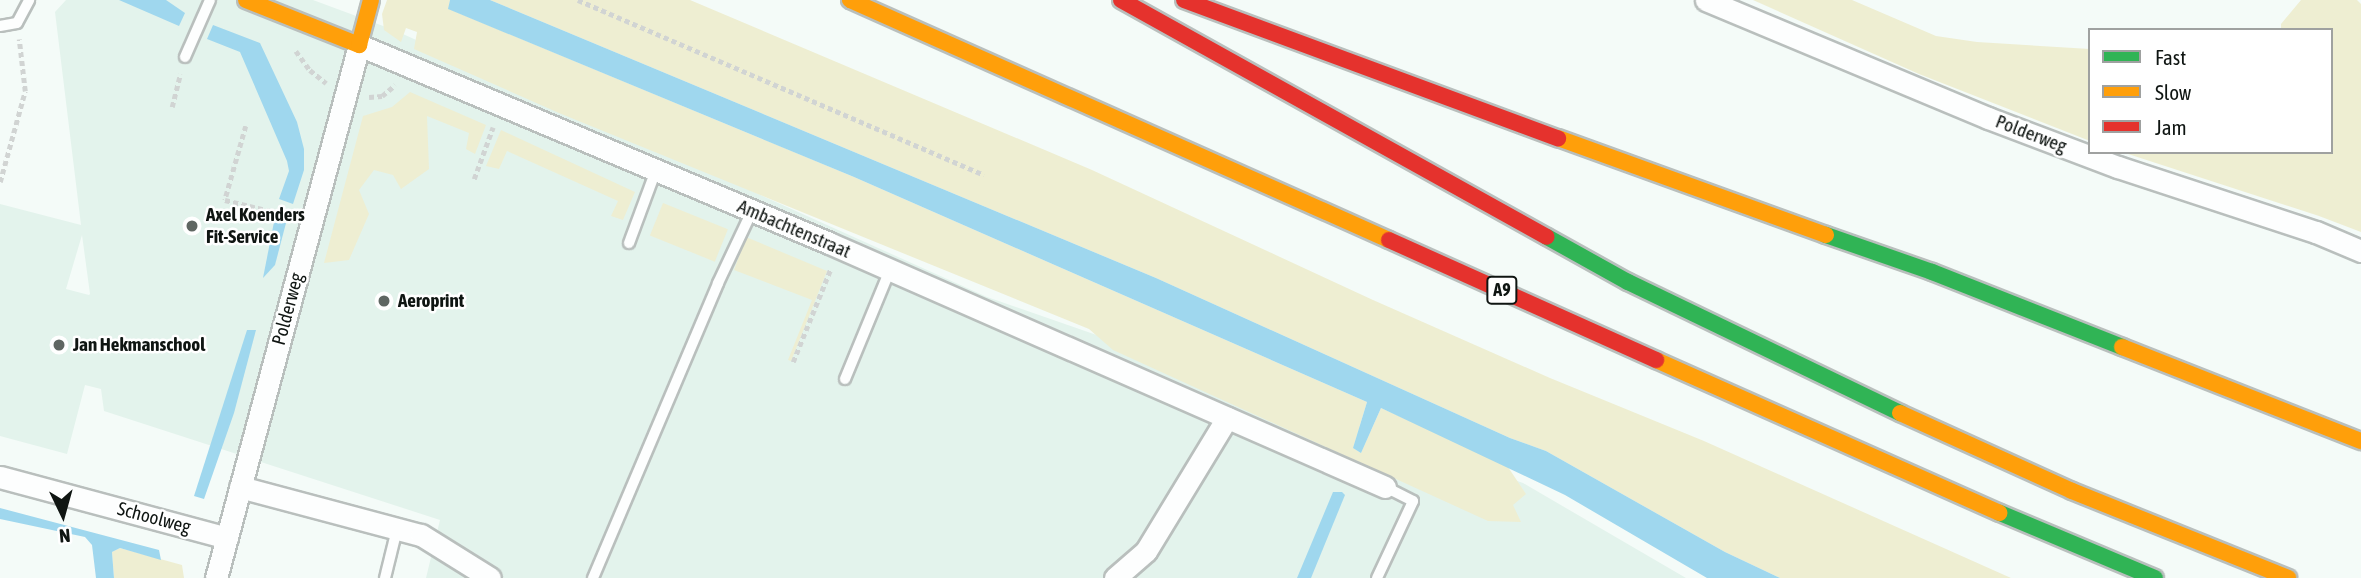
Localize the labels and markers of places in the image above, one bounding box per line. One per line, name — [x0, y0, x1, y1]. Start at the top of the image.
place label: Axel Koenders Fit-Service — [206, 204, 305, 248]
marker: Axel Koenders Fit-Service — [184, 218, 200, 234]
place label: Aeroprint — [398, 290, 464, 312]
marker: Aeroprint — [376, 293, 392, 309]
place label: Jan Hekmanschool — [73, 334, 205, 356]
marker: Jan Hekmanschool — [51, 337, 67, 353]

